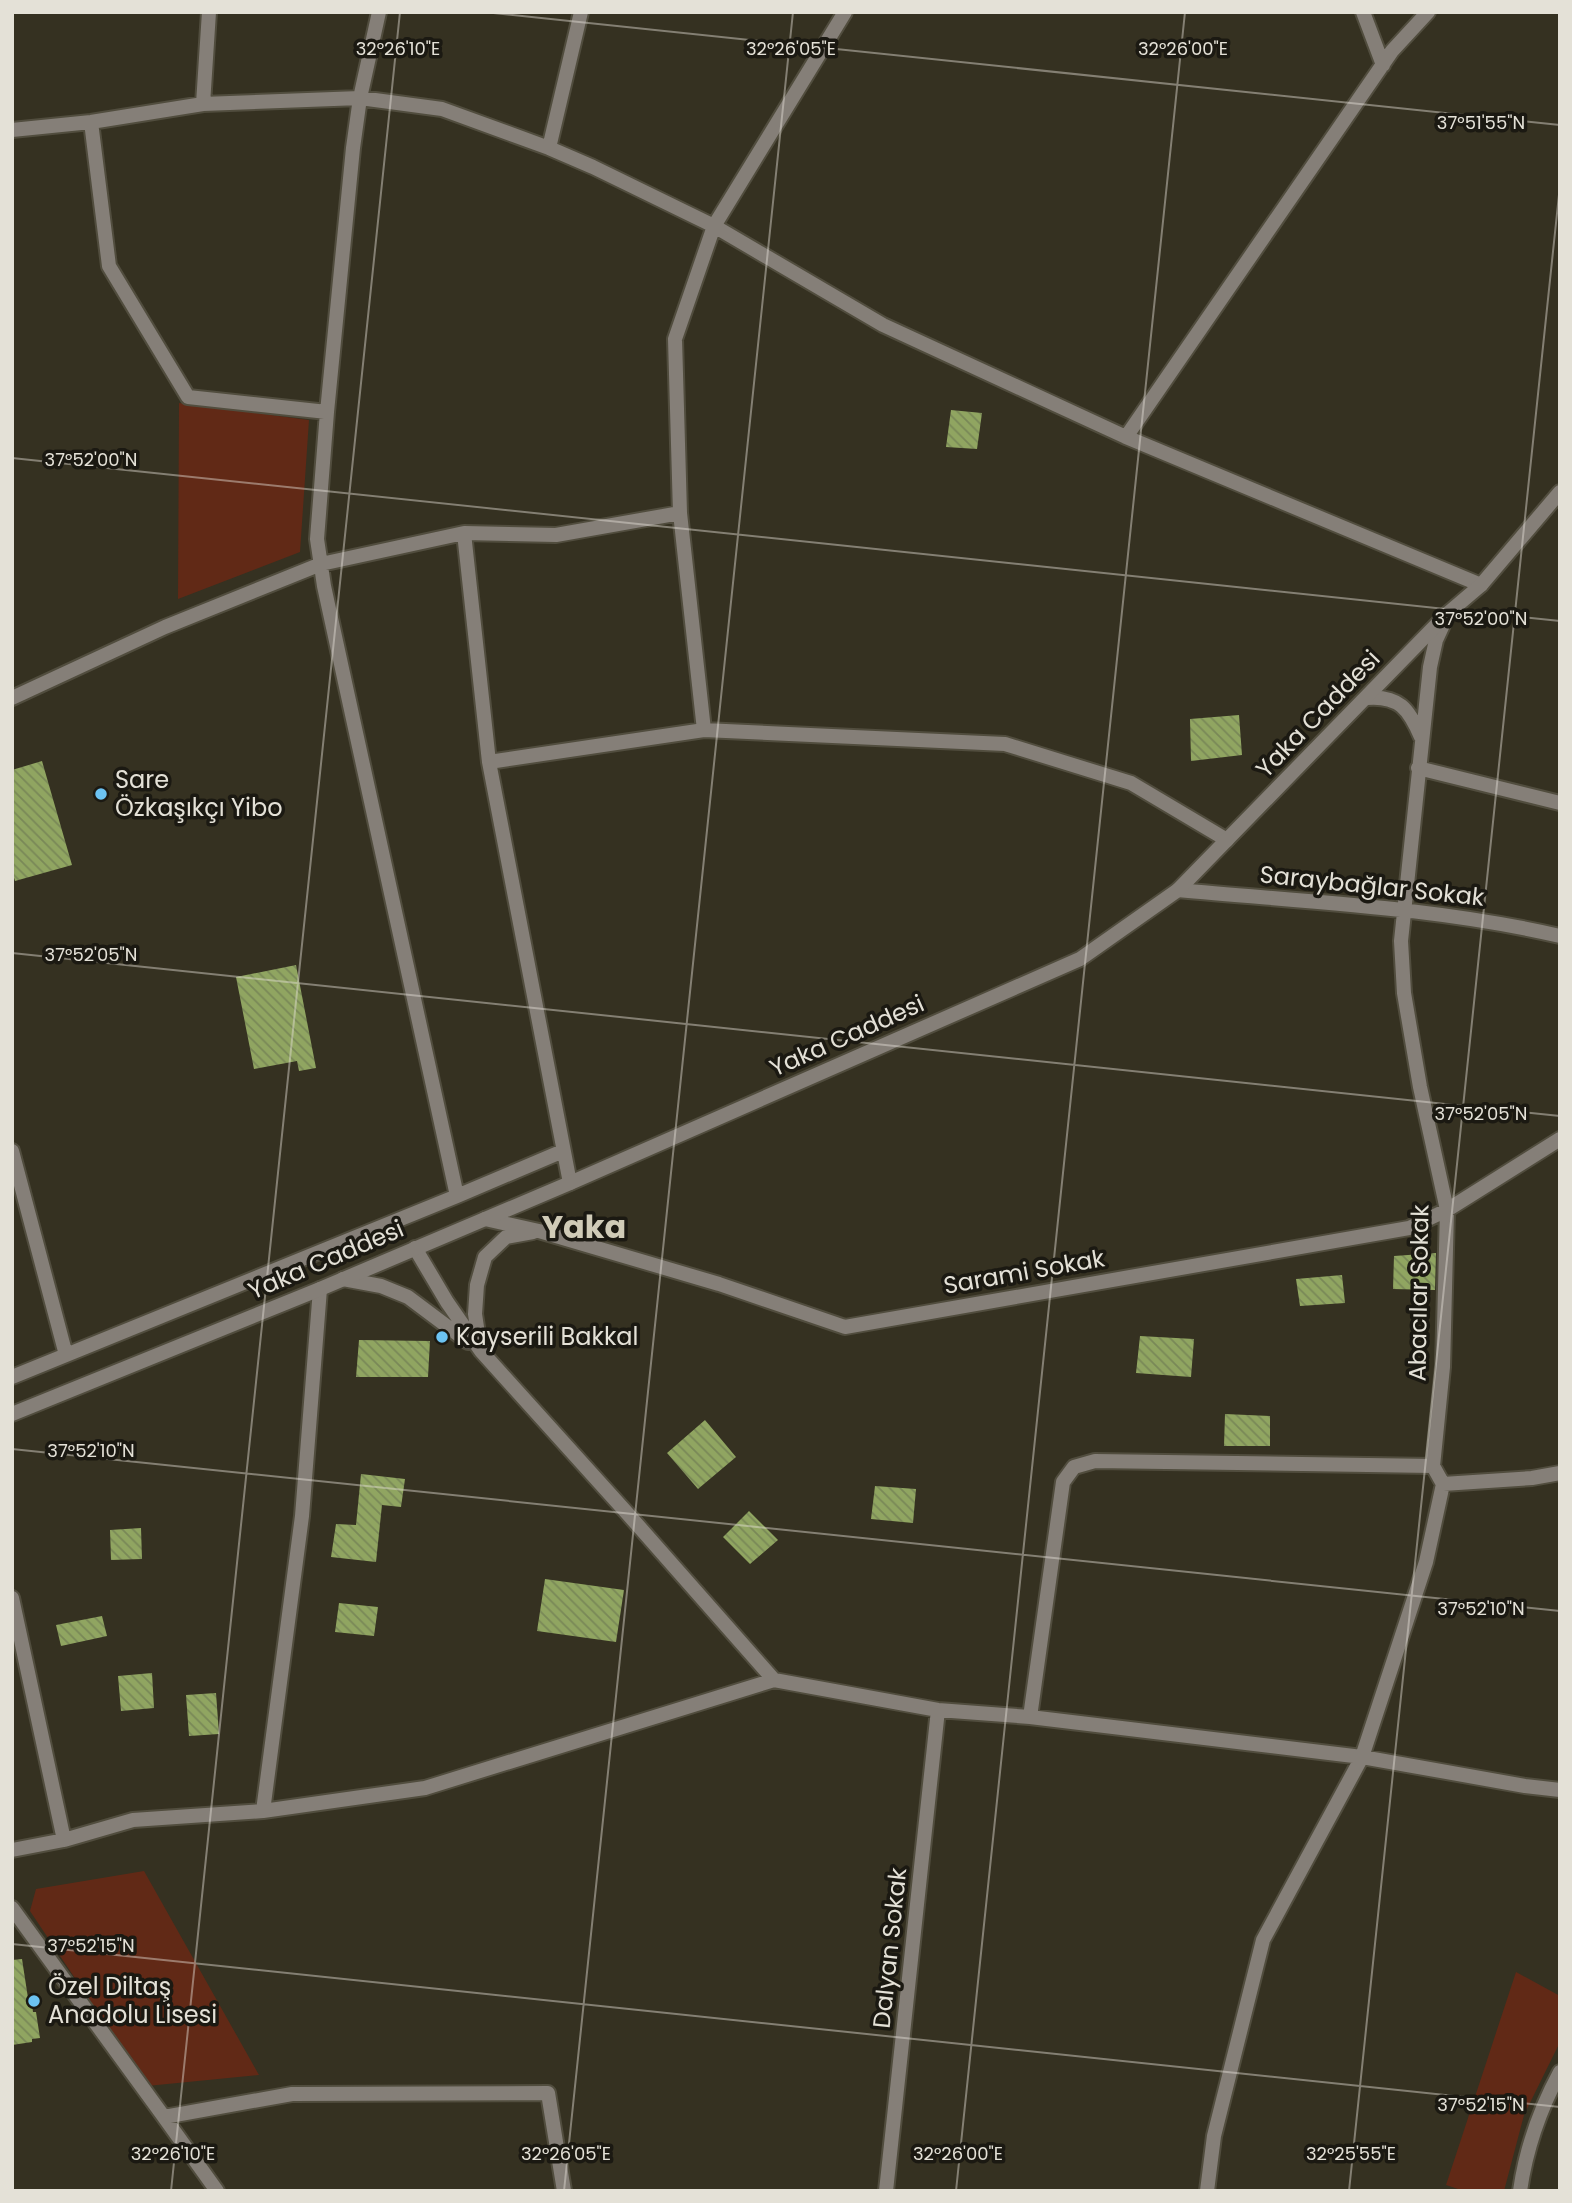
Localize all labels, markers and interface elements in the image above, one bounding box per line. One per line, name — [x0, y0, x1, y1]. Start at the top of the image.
text: 32°26'10"E — [356, 36, 440, 61]
text: 32°26'05"E — [746, 36, 836, 61]
text: 32°26'00"E — [1138, 36, 1228, 61]
text: 37°51'55"N — [1437, 110, 1525, 135]
text: 37°52'00"N — [45, 447, 137, 472]
text: 37°52'00"N — [1435, 606, 1527, 631]
street label: Yaka Caddesi — [1248, 643, 1387, 785]
place label: Sare Özkaşıkçı Yibo — [115, 763, 283, 824]
marker: Sare Özkaşıkçı Yibo — [93, 786, 109, 802]
street label: Saraybağlar Sokak — [1258, 857, 1487, 914]
text: 37°52'05"N — [45, 942, 137, 967]
street label: Yaka Caddesi — [764, 987, 929, 1084]
text: 37°52'05"N — [1435, 1101, 1527, 1126]
district label: Yaka — [542, 1204, 626, 1249]
street label: Abacılar Sokak — [1400, 1204, 1437, 1382]
street label: Yaka Caddesi — [243, 1212, 409, 1307]
street label: Sarami Sokak — [941, 1241, 1108, 1302]
place label: Kayserili Bakkal — [456, 1320, 638, 1353]
marker: Kayserili Bakkal — [434, 1329, 450, 1345]
text: 37°52'10"N — [47, 1438, 135, 1463]
text: 37°52'10"N — [1437, 1596, 1525, 1621]
street label: Dalyan Sokak — [865, 1866, 914, 2030]
text: 37°52'15"N — [47, 1933, 135, 1958]
place label: Özel Diltaş Anadolu Lisesi — [48, 1970, 217, 2031]
marker: Özel Diltaş Anadolu Lisesi — [26, 1993, 42, 2009]
text: 37°52'15"N — [1437, 2092, 1525, 2117]
text: 32°26'10"E — [131, 2141, 215, 2166]
text: 32°26'05"E — [521, 2141, 611, 2166]
text: 32°26'00"E — [913, 2141, 1003, 2166]
text: 32°25'55"E — [1306, 2141, 1396, 2166]

